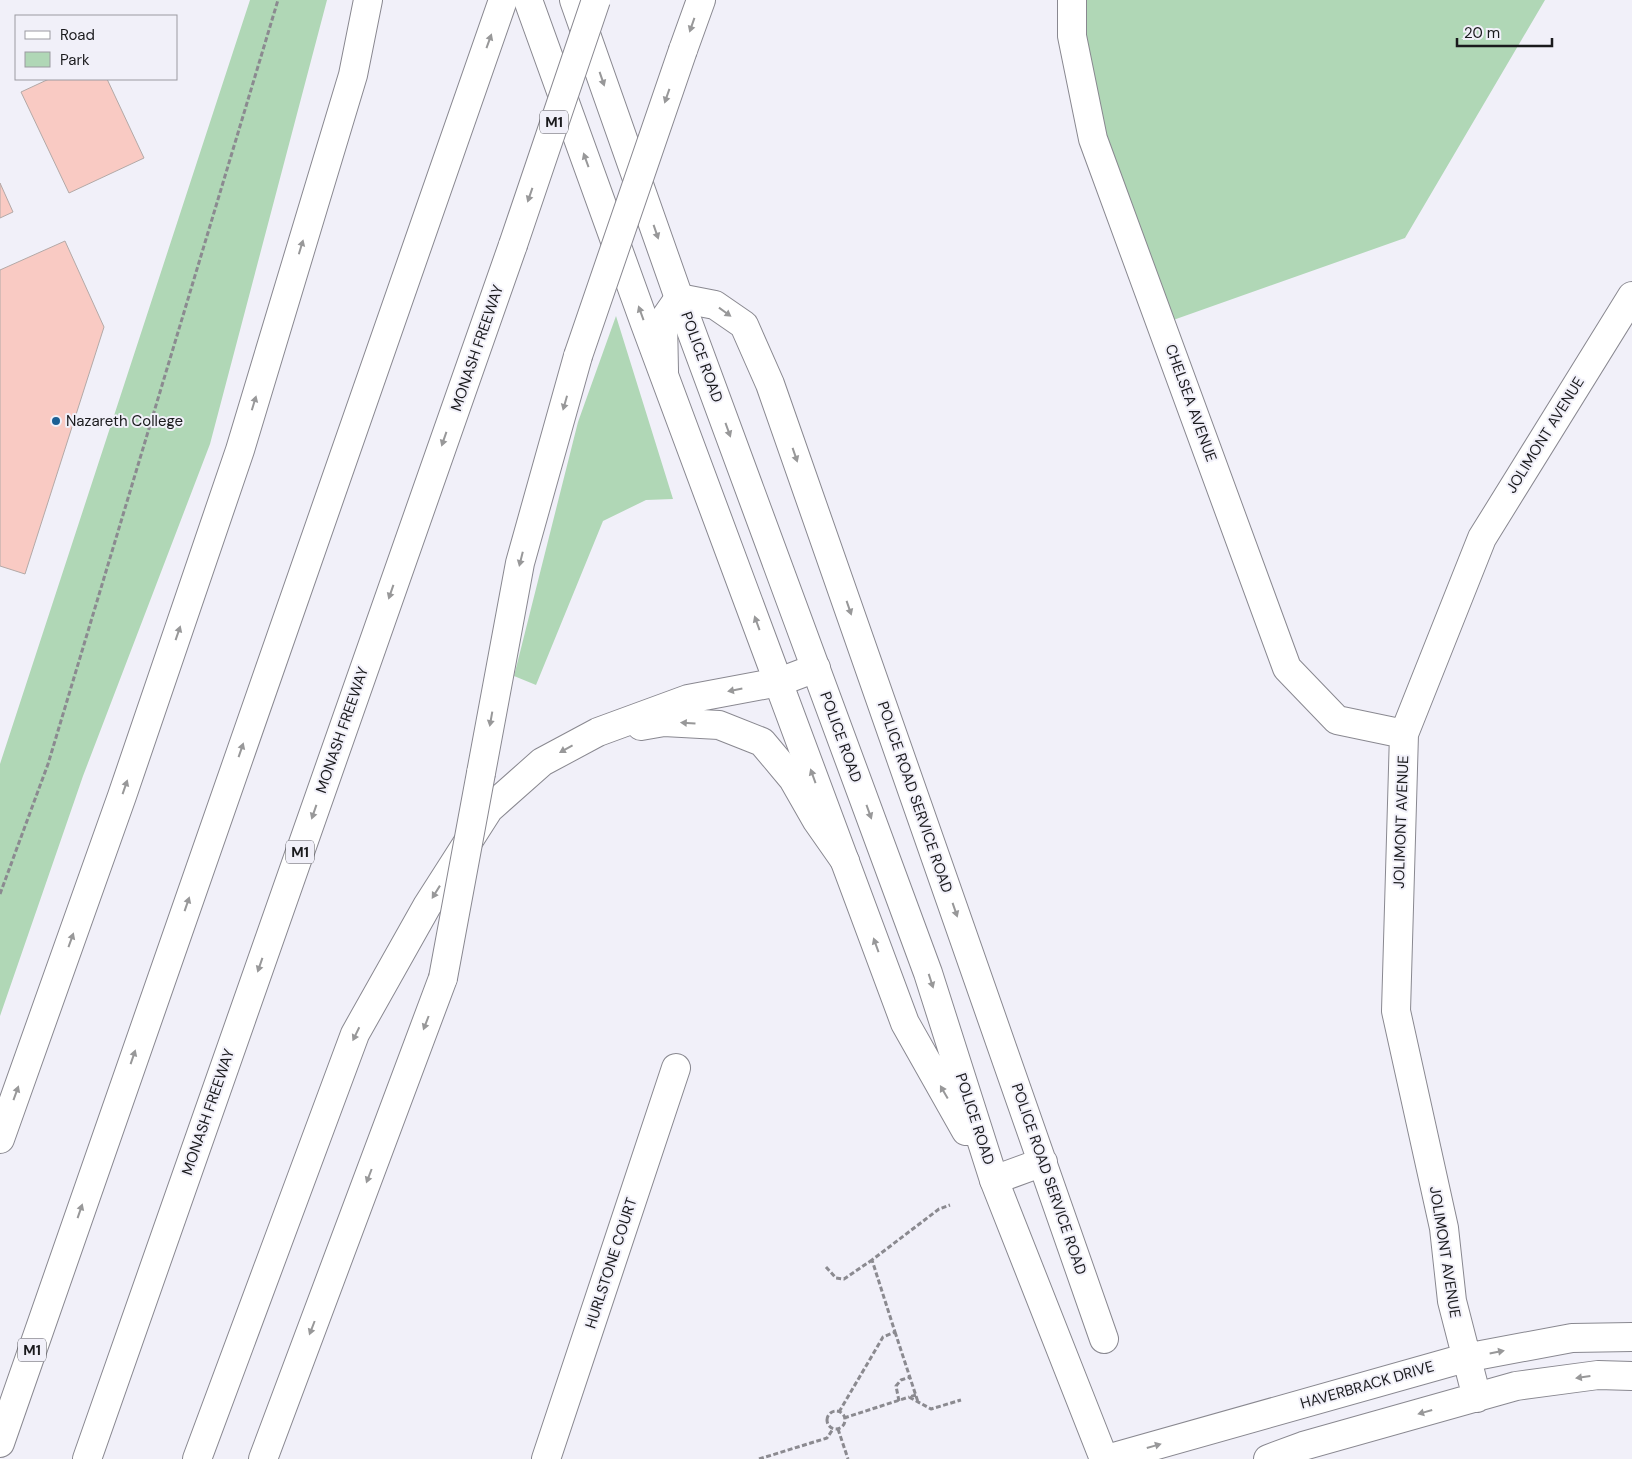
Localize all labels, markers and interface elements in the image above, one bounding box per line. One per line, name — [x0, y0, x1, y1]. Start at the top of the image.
legend — [15, 15, 178, 80]
scale bar — [1457, 15, 1552, 47]
one-way arrow — [688, 18, 696, 33]
text: 20 m — [1464, 23, 1500, 43]
text: Road — [60, 25, 95, 45]
one-way arrow — [485, 33, 493, 48]
text: Park — [60, 50, 90, 70]
one-way arrow — [598, 72, 606, 87]
one-way arrow — [663, 89, 671, 104]
road number: M1 — [540, 110, 568, 134]
one-way arrow — [582, 152, 590, 167]
one-way arrow — [525, 188, 533, 203]
one-way arrow — [652, 225, 660, 240]
one-way arrow — [298, 240, 306, 255]
street label: MONASH FREEWAY — [446, 282, 508, 414]
one-way arrow — [637, 305, 645, 320]
one-way arrow — [718, 307, 732, 317]
street label: POLICE ROAD — [676, 309, 728, 405]
street label: CHELSEA AVENUE — [1160, 341, 1222, 465]
street label: JOLIMONT AVENUE — [1501, 373, 1589, 497]
one-way arrow — [251, 395, 259, 410]
one-way arrow — [560, 396, 568, 411]
place label: Nazareth College — [66, 411, 183, 431]
marker: Nazareth College — [50, 415, 62, 427]
one-way arrow — [724, 423, 732, 438]
one-way arrow — [440, 432, 448, 447]
one-way arrow — [791, 448, 799, 463]
one-way arrow — [517, 552, 525, 567]
one-way arrow — [387, 585, 394, 600]
one-way arrow — [846, 601, 853, 616]
one-way arrow — [753, 616, 760, 631]
one-way arrow — [174, 625, 182, 640]
street label: MONASH FREEWAY — [311, 664, 373, 796]
one-way arrow — [727, 686, 743, 694]
street label: POLICE ROAD — [815, 689, 867, 785]
street label: POLICE ROAD SERVICE ROAD — [873, 699, 957, 895]
one-way arrow — [487, 712, 495, 727]
one-way arrow — [679, 719, 695, 727]
one-way arrow — [237, 743, 245, 758]
one-way arrow — [559, 745, 574, 753]
street label: JOLIMONT AVENUE — [1389, 755, 1413, 889]
one-way arrow — [809, 768, 817, 783]
one-way arrow — [121, 779, 129, 794]
one-way arrow — [309, 805, 317, 820]
one-way arrow — [866, 805, 873, 820]
road number: M1 — [286, 840, 314, 864]
one-way arrow — [431, 886, 440, 899]
one-way arrow — [183, 896, 191, 911]
one-way arrow — [951, 903, 959, 918]
one-way arrow — [67, 932, 75, 947]
one-way arrow — [872, 937, 879, 952]
one-way arrow — [256, 958, 264, 973]
one-way arrow — [927, 974, 935, 989]
one-way arrow — [422, 1016, 429, 1031]
one-way arrow — [351, 1026, 360, 1041]
street label: MONASH FREEWAY — [177, 1046, 239, 1178]
one-way arrow — [130, 1050, 138, 1065]
street label: POLICE ROAD — [951, 1071, 999, 1167]
street label: POLICE ROAD SERVICE ROAD — [1007, 1081, 1091, 1277]
one-way arrow — [12, 1085, 20, 1100]
one-way arrow — [939, 1085, 948, 1098]
one-way arrow — [365, 1168, 372, 1183]
street label: JOLIMONT AVENUE — [1425, 1185, 1465, 1319]
street label: HURLSTONE COURT — [580, 1195, 642, 1331]
one-way arrow — [77, 1203, 84, 1218]
one-way arrow — [308, 1321, 316, 1336]
road number: M1 — [18, 1338, 46, 1362]
one-way arrow — [1489, 1347, 1505, 1355]
street label: HAVERBRACK DRIVE — [1298, 1356, 1436, 1414]
one-way arrow — [1575, 1373, 1591, 1381]
one-way arrow — [1418, 1409, 1433, 1417]
one-way arrow — [1147, 1441, 1162, 1449]

